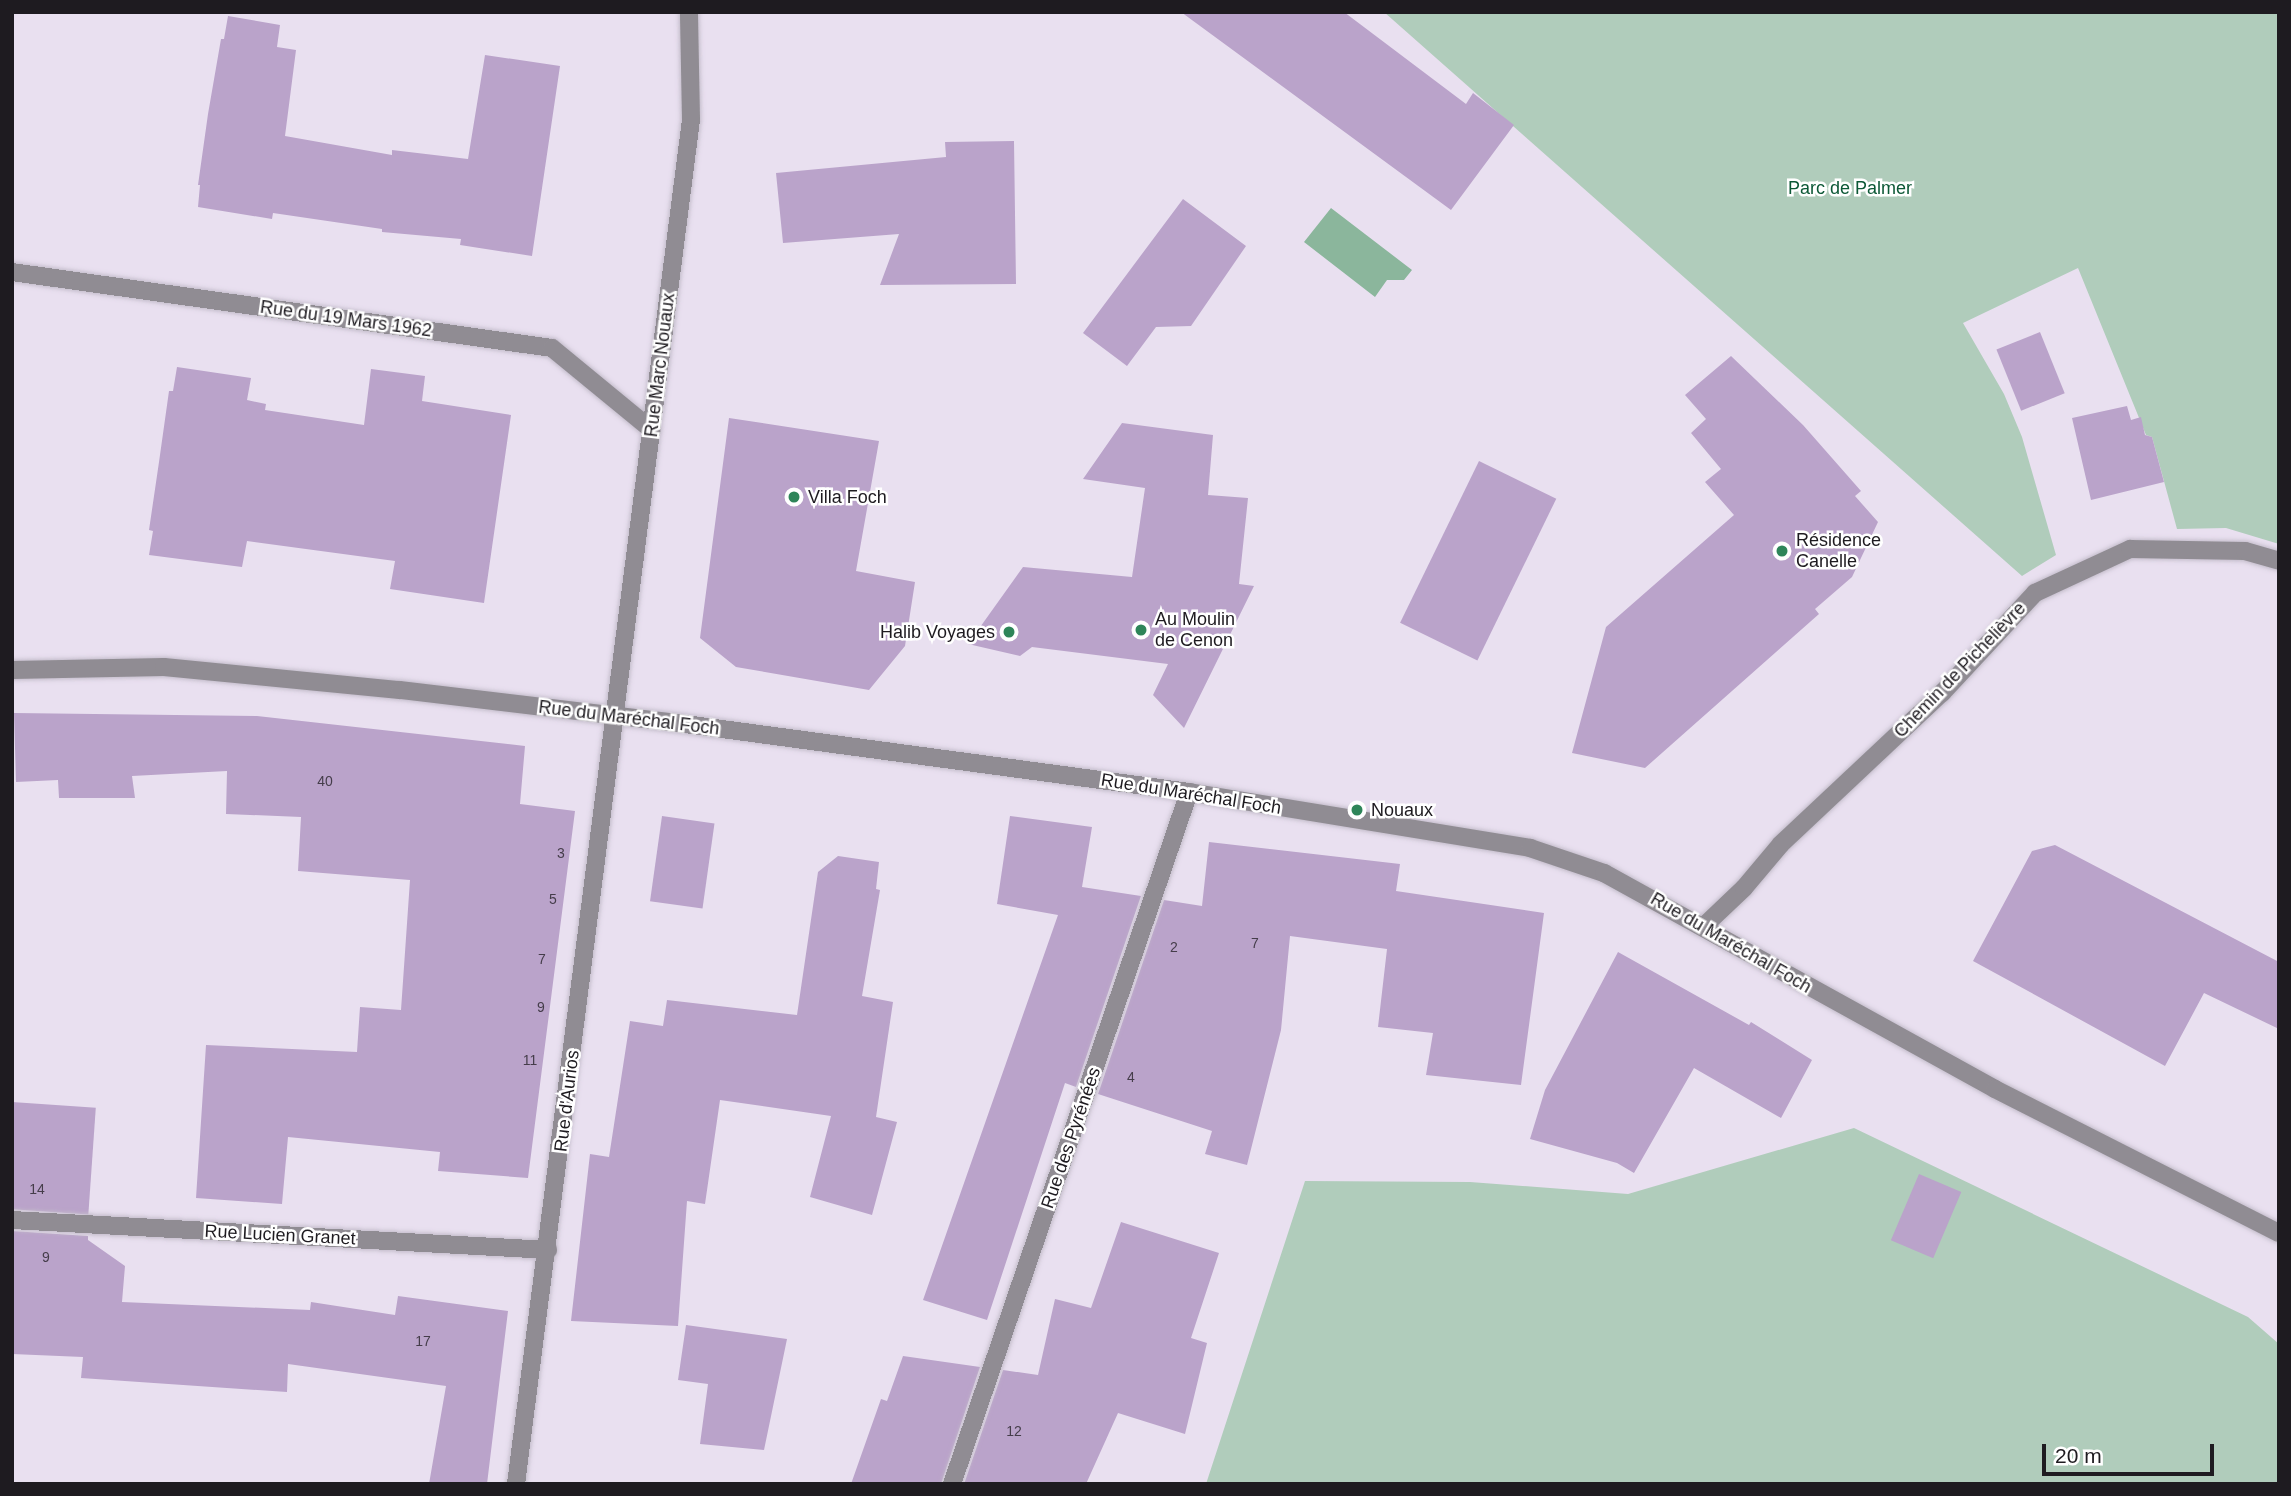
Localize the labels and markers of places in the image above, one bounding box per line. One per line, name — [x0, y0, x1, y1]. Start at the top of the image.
place label: Villa Foch — [808, 486, 887, 508]
marker: Villa Foch — [786, 489, 802, 505]
place label: Résidence Canelle — [1796, 530, 1881, 572]
marker: Résidence Canelle — [1774, 543, 1790, 559]
place label: Au Moulin de Cenon — [1155, 609, 1235, 652]
place label: Halib Voyages — [880, 621, 995, 643]
marker: Au Moulin de Cenon — [1133, 622, 1149, 638]
marker: Halib Voyages — [1001, 624, 1017, 640]
place label: Nouaux — [1371, 799, 1433, 821]
marker: Nouaux — [1349, 802, 1365, 818]

